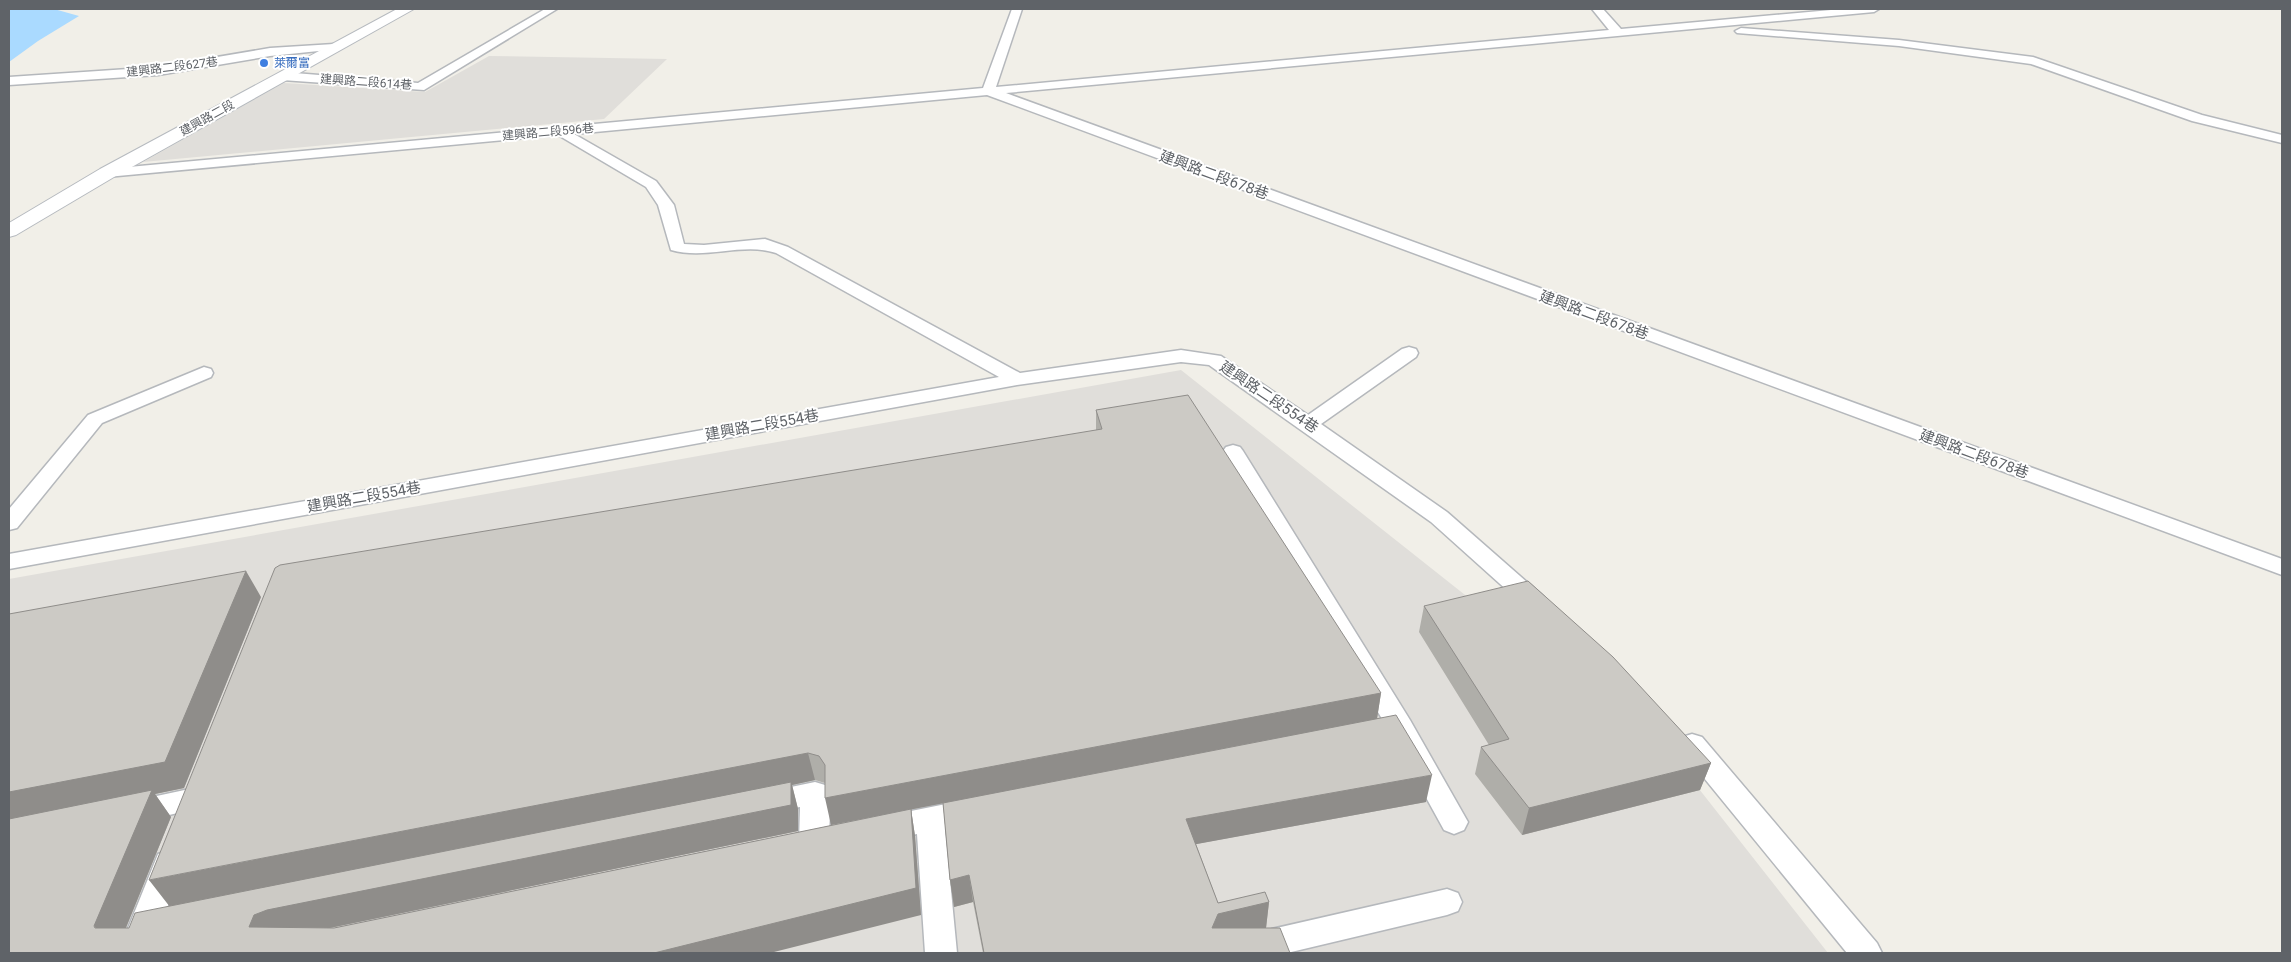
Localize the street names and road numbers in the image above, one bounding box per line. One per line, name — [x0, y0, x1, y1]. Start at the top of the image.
street label: 建興路二段627巷 — [125, 54, 219, 80]
street label: 建興路二段614巷 — [320, 72, 412, 92]
street label: 建興路二段 — [177, 97, 237, 139]
street label: 建興路二段596巷 — [501, 121, 595, 143]
street label: 建興路二段678巷 — [1157, 147, 1271, 203]
street label: 建興路二段678巷 — [1537, 287, 1651, 343]
street label: 建興路二段554巷 — [1216, 357, 1322, 437]
street label: 建興路二段554巷 — [704, 406, 820, 444]
street label: 建興路二段678巷 — [1917, 426, 2031, 482]
street label: 建興路二段554巷 — [306, 478, 422, 516]

